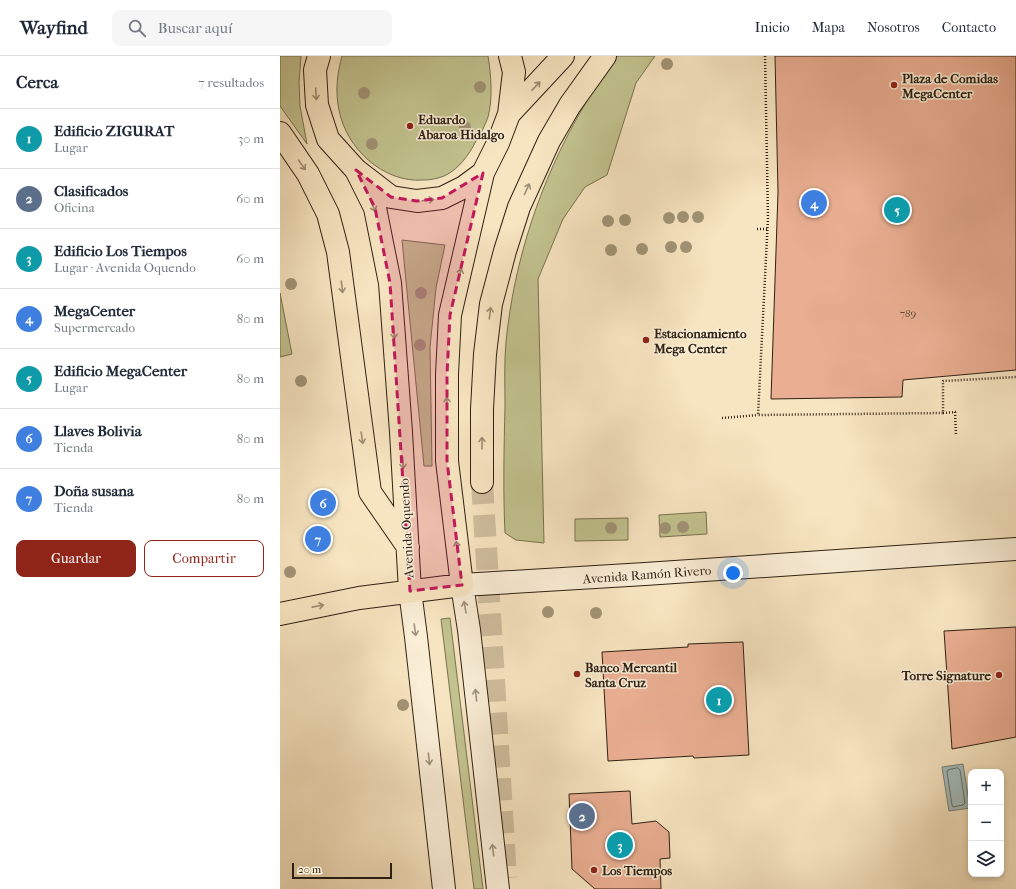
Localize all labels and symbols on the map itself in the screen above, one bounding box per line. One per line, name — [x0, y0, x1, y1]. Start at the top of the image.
place label: Plaza de Comidas MegaCenter — [901, 71, 998, 102]
marker: Plaza de Comidas MegaCenter — [889, 80, 899, 90]
one-way arrow — [531, 81, 540, 91]
one-way arrow — [312, 88, 320, 101]
place label: Eduardo Abaroa Hidalgo — [417, 112, 505, 143]
marker: Eduardo Abaroa Hidalgo — [405, 121, 415, 131]
one-way arrow — [298, 159, 306, 170]
one-way arrow — [524, 183, 531, 195]
pin: 4 — [801, 188, 827, 218]
pin: 5 — [884, 195, 910, 225]
one-way arrow — [421, 196, 434, 204]
one-way arrow — [370, 199, 377, 211]
one-way arrow — [456, 268, 464, 281]
one-way arrow — [338, 280, 346, 293]
one-way arrow — [486, 307, 494, 320]
house number: 789 — [900, 307, 917, 320]
one-way arrow — [390, 326, 397, 339]
place label: Estacionamiento Mega Center — [653, 326, 747, 357]
marker: Estacionamiento Mega Center — [641, 335, 651, 345]
one-way arrow — [443, 397, 451, 410]
one-way arrow — [358, 431, 366, 444]
one-way arrow — [478, 437, 486, 450]
one-way arrow — [399, 456, 407, 469]
street label: Avenida Oquendo — [396, 477, 417, 579]
pin: 6 — [310, 488, 336, 518]
pin: 7 — [305, 524, 331, 554]
one-way arrow — [453, 541, 461, 554]
street label: Avenida Ramón Rivero — [581, 562, 712, 587]
your location — [723, 563, 743, 583]
one-way arrow — [461, 601, 469, 614]
one-way arrow — [311, 602, 324, 610]
one-way arrow — [411, 623, 419, 636]
place label: Banco Mercantil Santa Cruz — [585, 660, 677, 690]
place label: Torre Signature — [901, 668, 992, 684]
marker: Banco Mercantil Santa Cruz — [572, 669, 582, 679]
marker: Torre Signature — [994, 670, 1004, 680]
pin: 1 — [706, 685, 732, 715]
one-way arrow — [472, 689, 480, 702]
one-way arrow — [426, 752, 433, 765]
pin: 2 — [569, 801, 595, 831]
pin: 3 — [607, 830, 633, 860]
one-way arrow — [489, 844, 497, 857]
scale bar — [292, 861, 392, 880]
place label: Los Tiempos — [602, 863, 672, 879]
marker: Los Tiempos — [589, 865, 599, 875]

